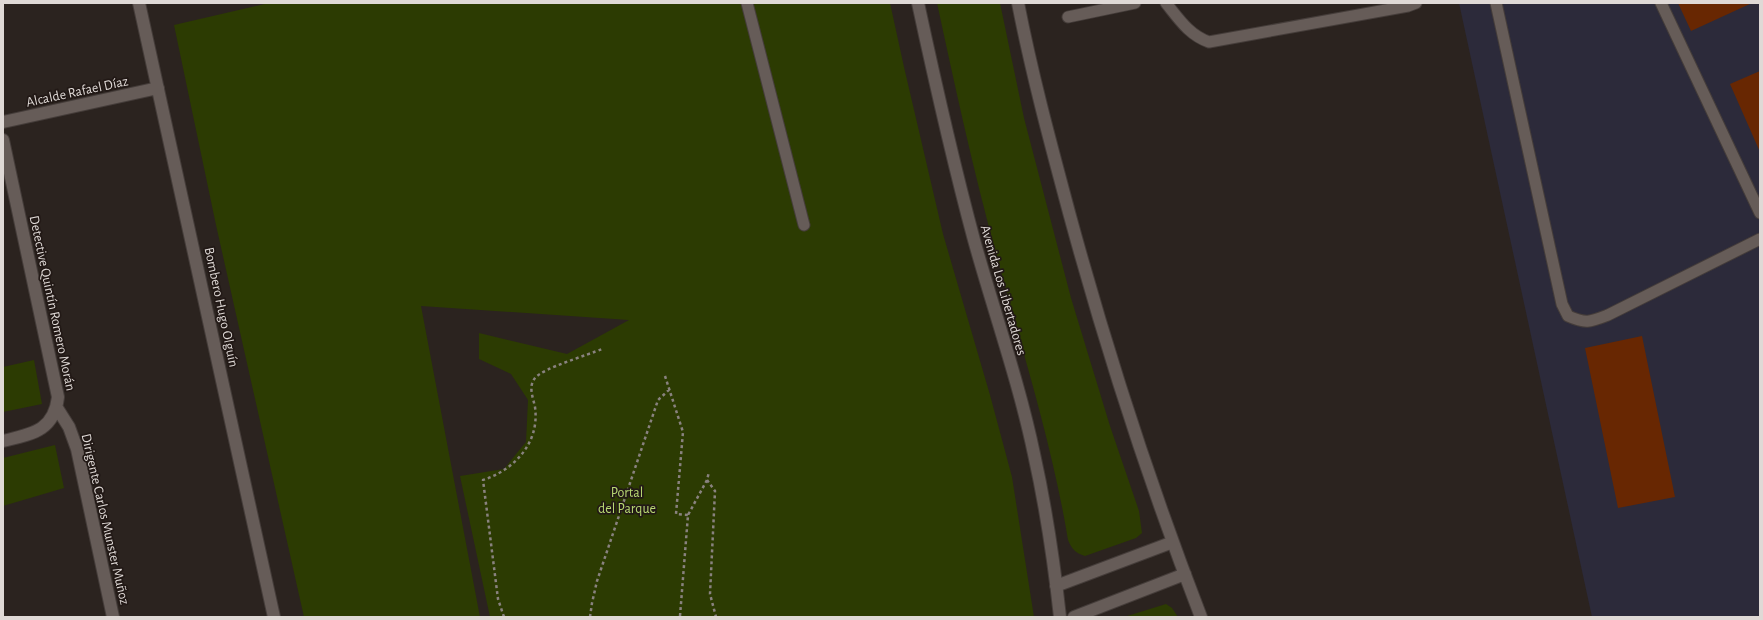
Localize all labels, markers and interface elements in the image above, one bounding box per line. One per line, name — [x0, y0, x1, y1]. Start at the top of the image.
street label: Alcalde Rafael Díaz — [25, 74, 130, 110]
street label: Detective Quintín Romero Morán — [27, 214, 77, 392]
street label: Avenida Los Libertadores — [978, 223, 1028, 357]
street label: Bombero Hugo Olguín — [201, 246, 241, 368]
street label: Dirigente Carlos Munster Muñoz — [79, 432, 132, 606]
park label: Portal del Parque — [598, 486, 656, 516]

